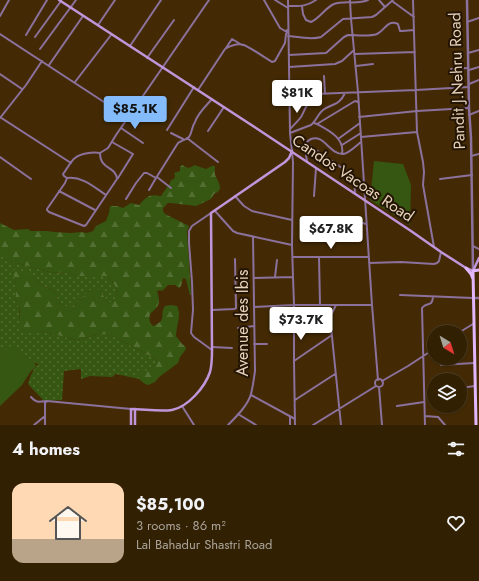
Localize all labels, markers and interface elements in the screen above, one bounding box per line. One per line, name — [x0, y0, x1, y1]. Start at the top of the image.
street label: Pandit J.Nehru Road — [443, 12, 471, 150]
pin: $81K — [273, 80, 321, 114]
text: $81K — [281, 83, 313, 102]
pin: $85.1K — [102, 96, 168, 130]
text: $85.1K — [113, 99, 157, 118]
street label: Candos Vacoas Road — [287, 129, 419, 227]
pin: $67.8K — [298, 216, 364, 250]
text: $67.8K — [309, 219, 353, 238]
street label: Avenue des Ibis — [231, 270, 254, 376]
pin: $73.7K — [268, 307, 334, 341]
text: $73.7K — [279, 310, 323, 329]
north arrow — [427, 325, 467, 365]
map controls — [427, 325, 467, 413]
button: layers — [427, 373, 467, 413]
text: 4 homes — [12, 437, 80, 461]
icon: filters — [445, 438, 467, 460]
text: $85,100 — [136, 492, 205, 516]
icon: home — [44, 499, 92, 547]
icon: heart — [445, 512, 467, 534]
text: 3 rooms · 86 m² — [136, 516, 226, 535]
text: Lal Bahadur Shastri Road — [136, 535, 273, 554]

